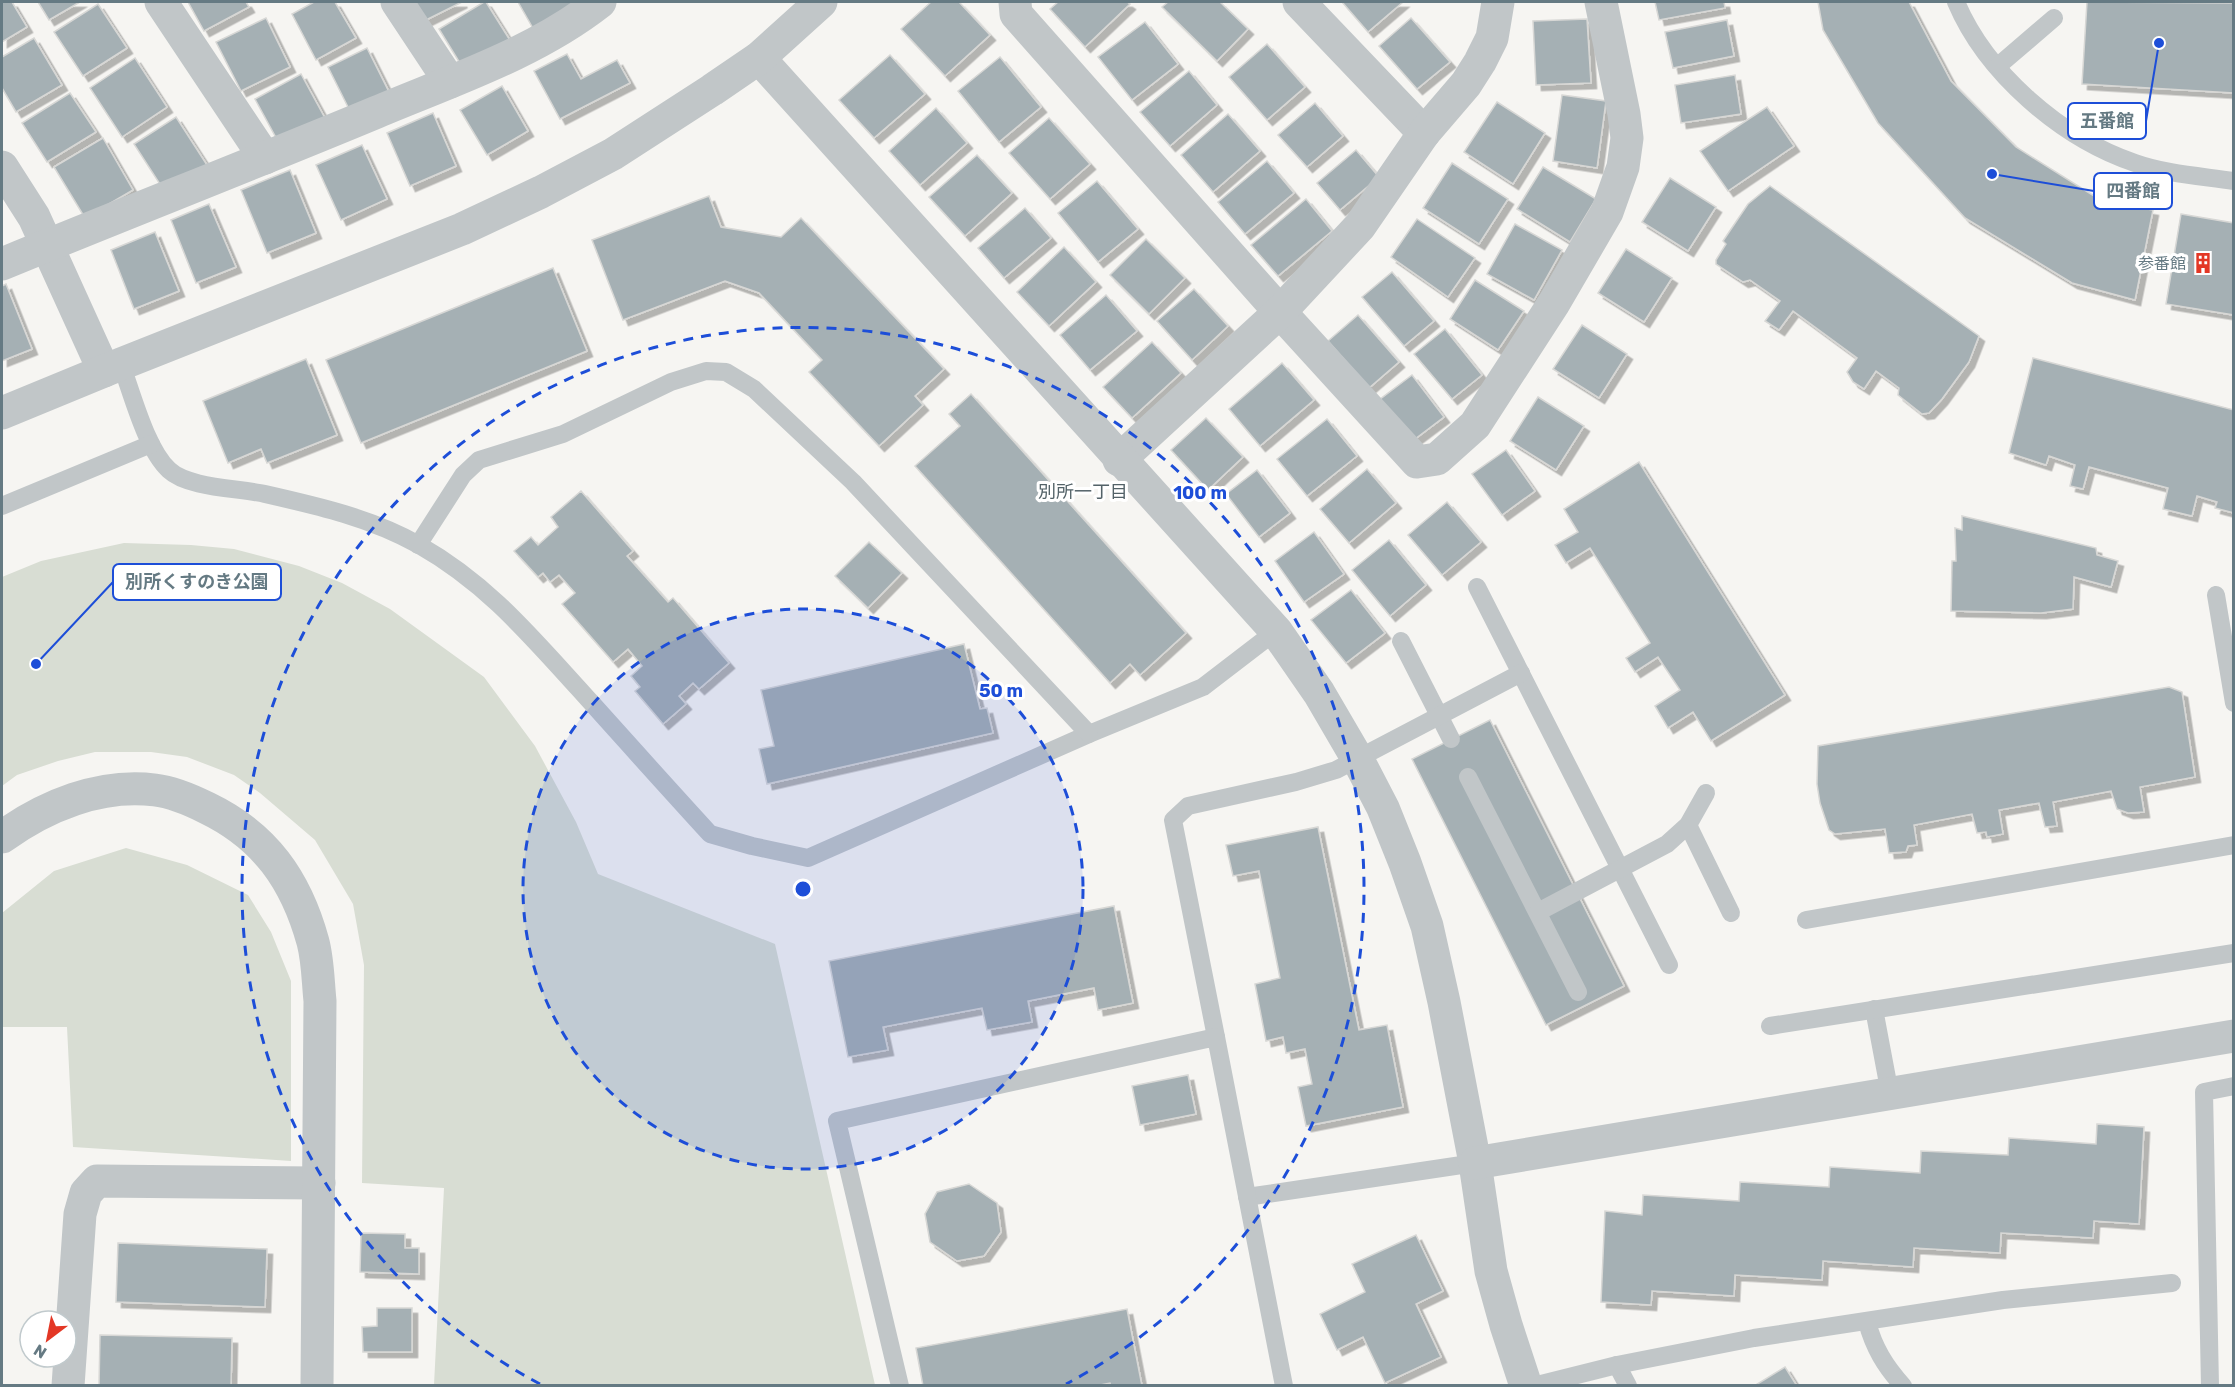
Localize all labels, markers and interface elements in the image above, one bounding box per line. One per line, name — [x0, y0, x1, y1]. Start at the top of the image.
callout: 五番館 — [2068, 103, 2146, 139]
text: 五番館 — [2080, 110, 2134, 132]
callout: 四番館 — [2094, 173, 2172, 209]
text: 四番館 — [2106, 180, 2160, 202]
building icon: 参番館 — [2191, 251, 2215, 275]
place label: 参番館 — [2138, 254, 2186, 273]
district label: 別所一丁目 — [1038, 481, 1128, 503]
text: 100 m — [1173, 482, 1227, 504]
callout: 別所くすのき公園 — [113, 564, 281, 600]
text: 別所くすのき公園 — [125, 571, 269, 593]
text: 50 m — [979, 680, 1023, 702]
centre of rings — [793, 879, 813, 899]
north arrow — [18, 1309, 78, 1369]
text: N — [30, 1340, 50, 1362]

